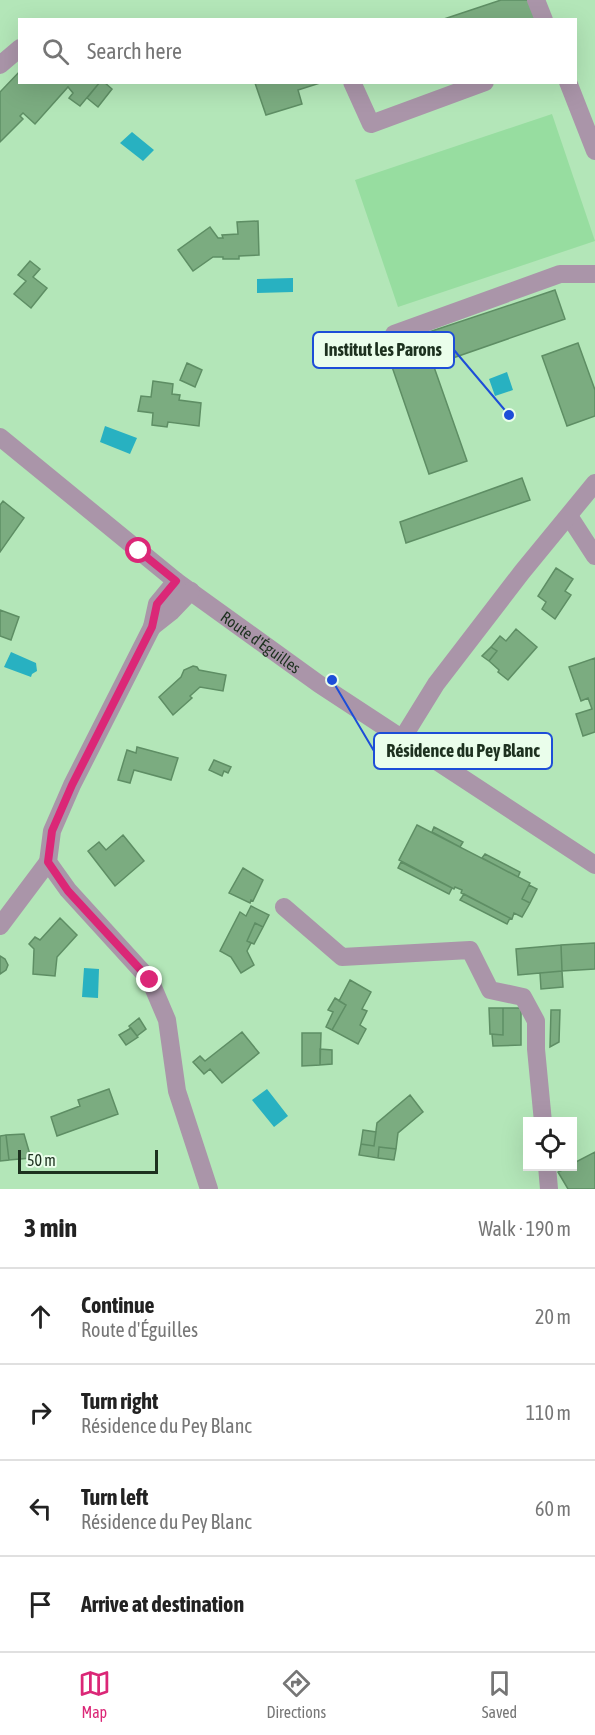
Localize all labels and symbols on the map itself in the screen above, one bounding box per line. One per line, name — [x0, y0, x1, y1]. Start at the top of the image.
callout: Institut les Parons — [313, 332, 454, 368]
text: Institut les Parons — [324, 339, 443, 360]
route start — [125, 537, 151, 563]
street label: Route d'Éguilles — [218, 607, 304, 677]
callout: Résidence du Pey Blanc — [374, 733, 552, 769]
text: Résidence du Pey Blanc — [386, 740, 540, 761]
route end — [136, 966, 162, 992]
scale bar — [18, 1147, 158, 1174]

